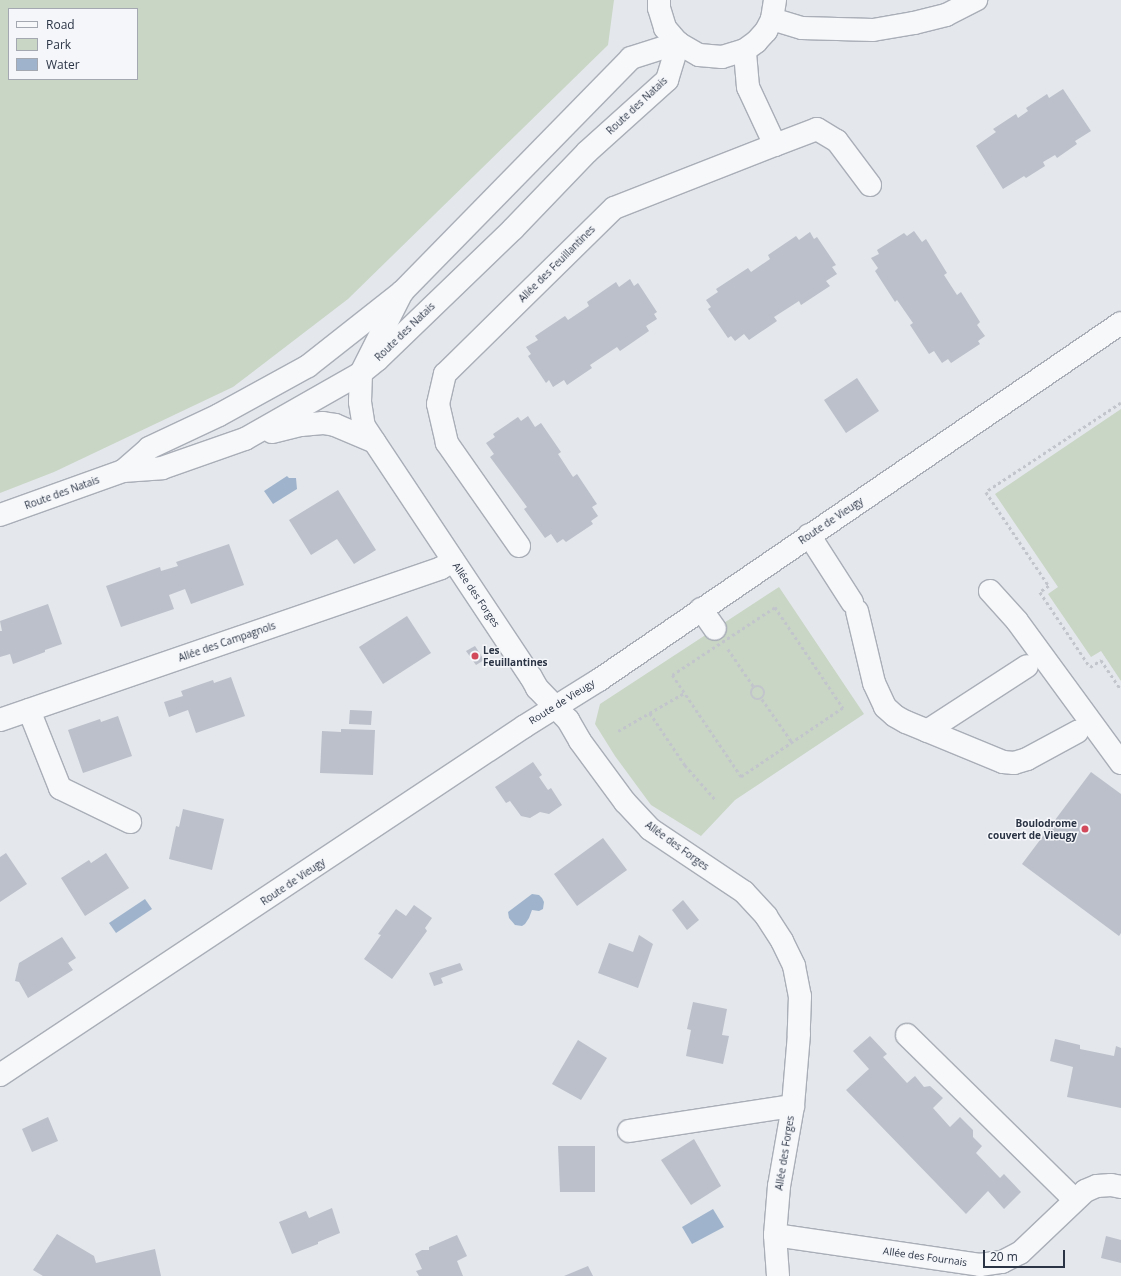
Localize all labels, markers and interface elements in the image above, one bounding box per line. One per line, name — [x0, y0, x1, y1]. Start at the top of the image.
legend — [8, 8, 138, 80]
text: Road — [46, 16, 75, 33]
text: Park — [46, 36, 71, 53]
text: Water — [46, 56, 80, 73]
street label: Route des Natais — [604, 75, 670, 137]
street label: Allée des Feuillantines — [516, 223, 598, 305]
street label: Route des Natais — [373, 300, 437, 364]
street label: Route des Natais — [23, 474, 101, 512]
street label: Route de Vieugy — [797, 495, 865, 547]
street label: Allée des Forges — [450, 560, 502, 630]
street label: Allée des Campagnols — [177, 620, 277, 664]
place label: Les Feuillantines — [483, 644, 548, 668]
marker: Les Feuillantines — [470, 651, 480, 661]
street label: Route de Vieugy — [527, 677, 597, 727]
place label: Boulodrome couvert de Vieugy — [988, 817, 1077, 840]
street label: Allée des Forges — [643, 819, 711, 873]
marker: Boulodrome couvert de Vieugy — [1080, 824, 1090, 834]
street label: Route de Vieugy — [259, 856, 327, 908]
street label: Allée des Forges — [773, 1115, 797, 1191]
scale bar — [985, 1242, 1067, 1268]
street label: Allée des Fournais — [882, 1245, 968, 1269]
text: 20 m — [990, 1248, 1018, 1265]

